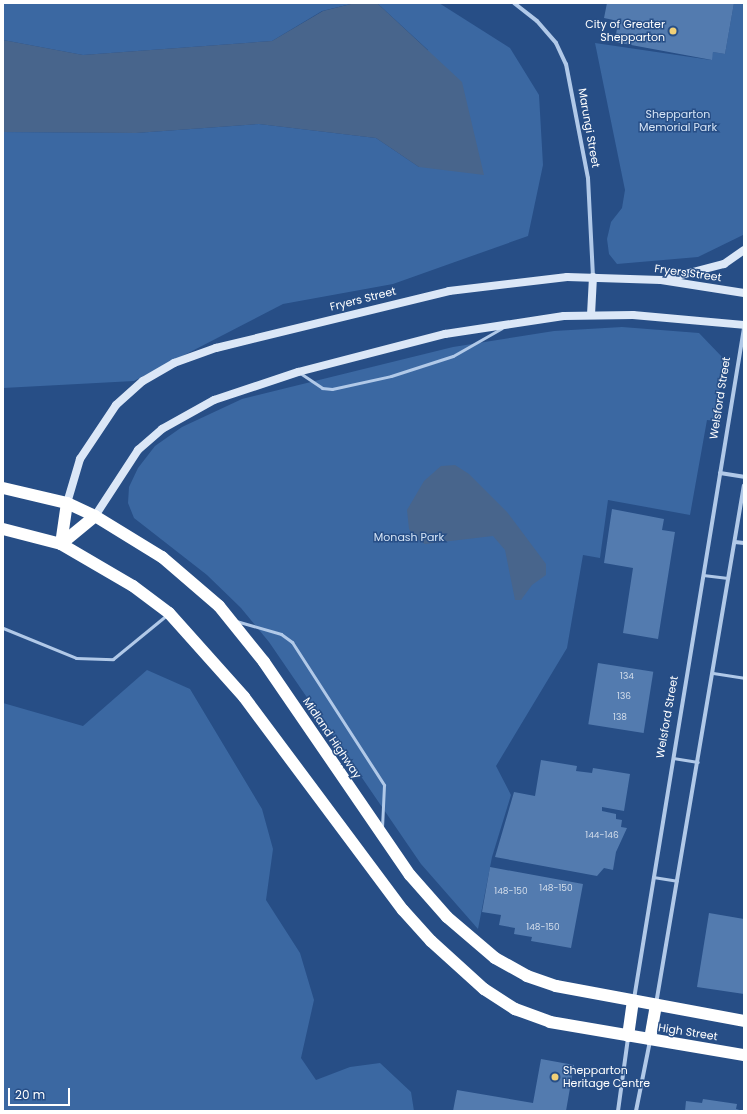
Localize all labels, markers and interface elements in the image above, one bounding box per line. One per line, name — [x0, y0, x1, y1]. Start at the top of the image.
place label: City of Greater Shepparton — [585, 18, 665, 44]
marker: City of Greater Shepparton — [668, 26, 678, 36]
street label: Marungi Street — [576, 87, 602, 169]
park label: Shepparton Memorial Park — [639, 108, 717, 134]
street label: Fryers Street — [654, 262, 722, 284]
street label: Fryers Street — [329, 284, 397, 314]
street label: Welsford Street — [707, 356, 733, 440]
park label: Monash Park — [374, 530, 444, 544]
house number: 134 — [620, 671, 634, 681]
street label: Welsford Street — [653, 675, 681, 759]
house number: 136 — [617, 691, 631, 701]
street label: Midland Highway — [300, 695, 364, 781]
house number: 138 — [613, 712, 627, 722]
house number: 144-146 — [585, 830, 619, 840]
house number: 148-150 — [539, 883, 573, 893]
house number: 148-150 — [494, 886, 528, 896]
house number: 148-150 — [526, 922, 560, 932]
street label: High Street — [657, 1021, 719, 1043]
place label: Shepparton Heritage Centre — [563, 1064, 650, 1090]
marker: Shepparton Heritage Centre — [550, 1072, 560, 1082]
scale bar — [10, 1080, 72, 1106]
text: 20 m — [15, 1086, 45, 1103]

